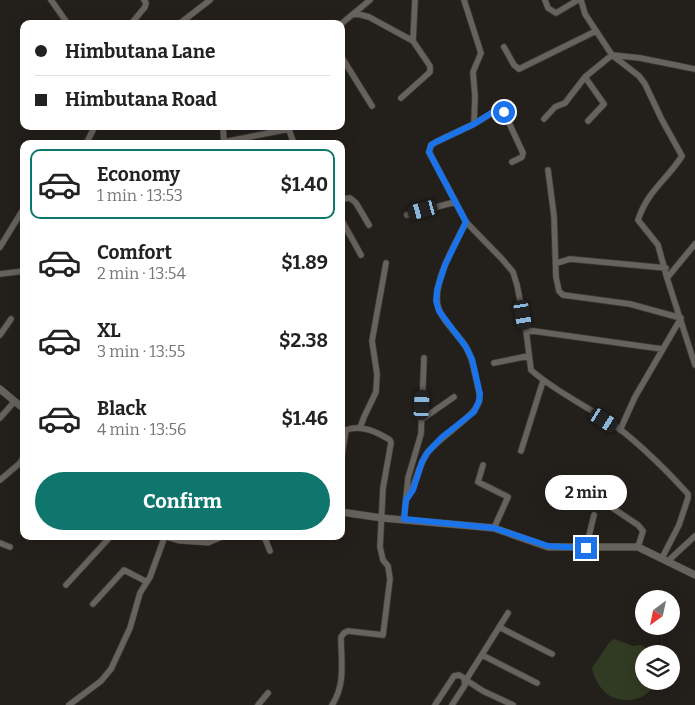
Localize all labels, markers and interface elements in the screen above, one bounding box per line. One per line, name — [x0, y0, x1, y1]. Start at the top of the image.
text: Himbutana Lane — [65, 40, 215, 63]
text: Himbutana Road — [65, 88, 217, 111]
route start — [493, 101, 515, 123]
icon: car — [37, 162, 82, 207]
text: Economy — [97, 163, 180, 186]
text: $1.40 — [281, 173, 328, 196]
text: 1 min · 13:53 — [97, 186, 183, 205]
car — [406, 199, 439, 221]
icon: car — [37, 240, 82, 285]
text: Comfort — [97, 241, 172, 264]
text: $1.89 — [281, 251, 328, 274]
text: 2 min · 13:54 — [97, 264, 186, 283]
car — [513, 299, 532, 331]
icon: car — [37, 318, 82, 363]
text: XL — [97, 319, 121, 342]
text: $2.38 — [279, 329, 328, 352]
text: 3 min · 13:55 — [97, 342, 185, 361]
car — [413, 390, 430, 420]
icon: car — [37, 396, 82, 441]
text: Black — [97, 397, 147, 420]
car — [587, 406, 620, 434]
text: $1.46 — [281, 407, 328, 430]
text: 4 min · 13:56 — [97, 420, 186, 439]
button: Confirm — [35, 472, 330, 530]
callout: 2 min — [545, 476, 627, 510]
text: 2 min — [565, 483, 607, 502]
route end — [575, 537, 597, 559]
north arrow — [635, 590, 680, 635]
map controls — [635, 590, 680, 690]
button: layers — [635, 645, 680, 690]

